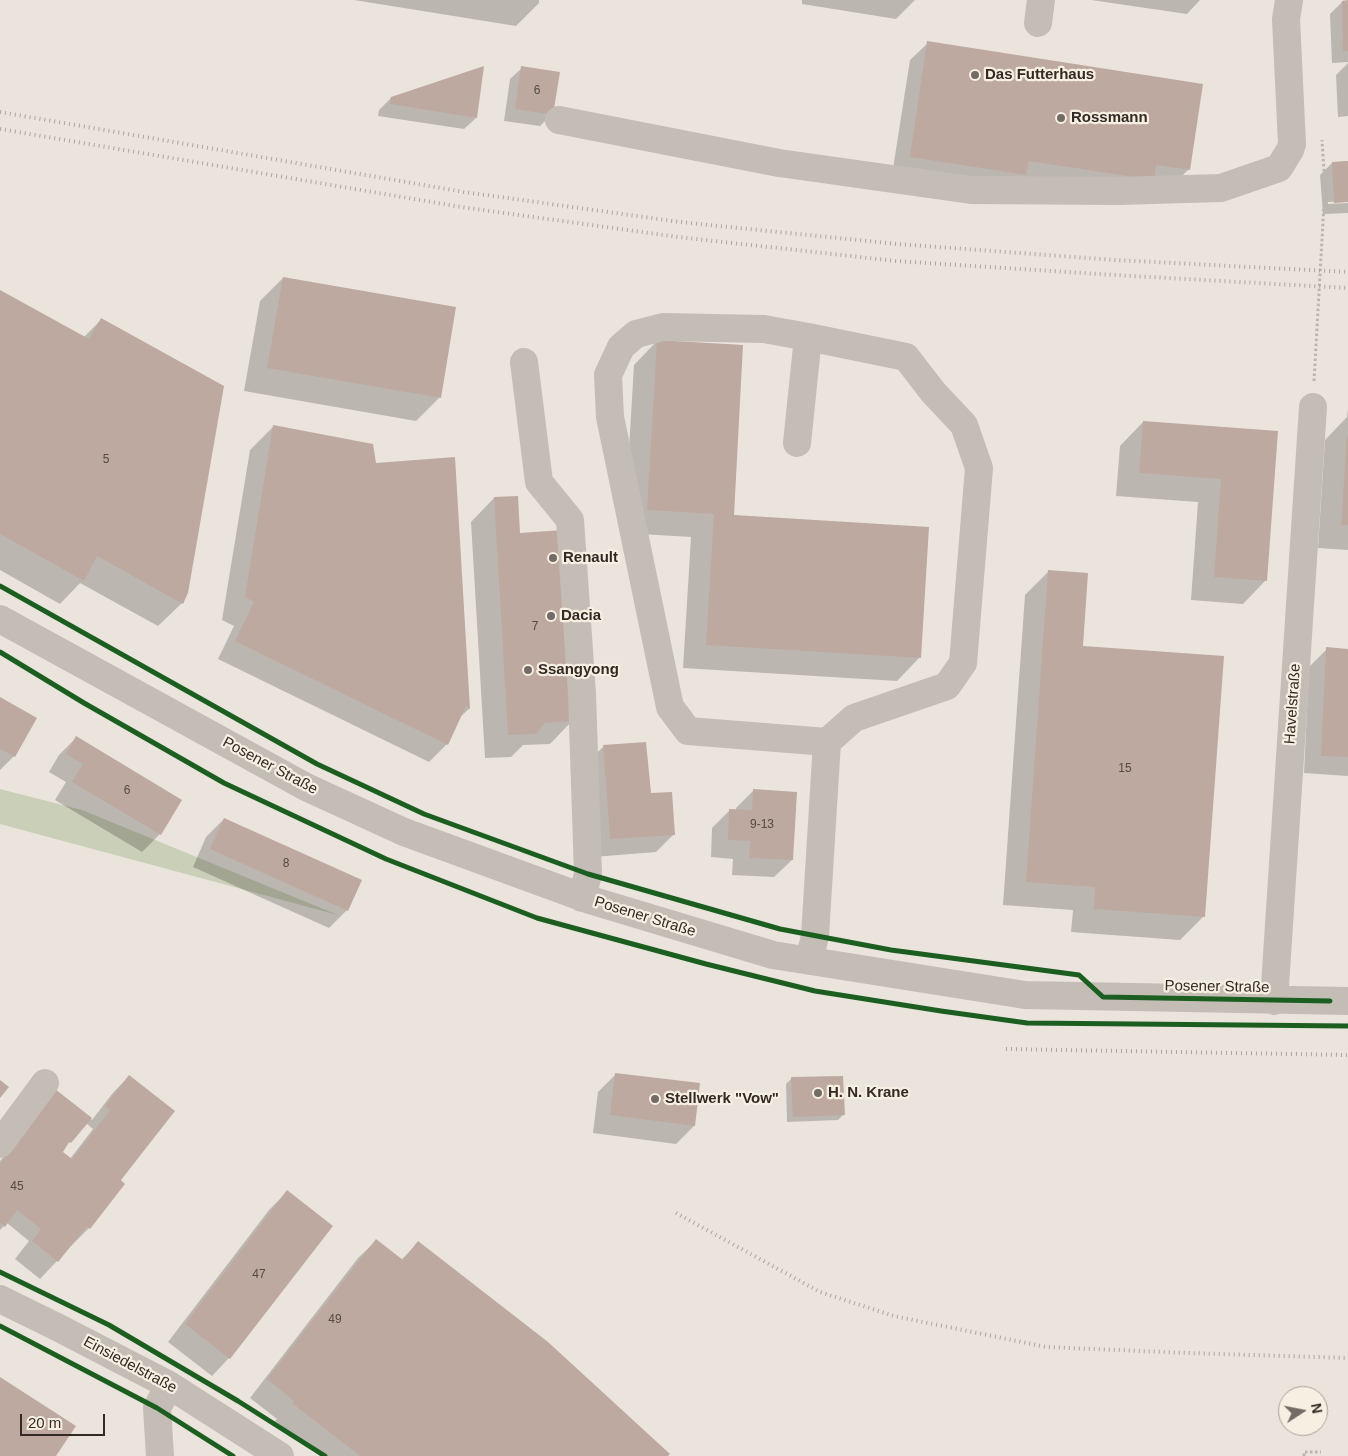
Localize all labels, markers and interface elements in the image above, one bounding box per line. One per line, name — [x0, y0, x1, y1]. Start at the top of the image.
place label: Das Futterhaus — [985, 66, 1094, 84]
marker: Das Futterhaus — [969, 69, 981, 81]
house number: 6 — [534, 84, 540, 98]
place label: Rossmann — [1071, 109, 1148, 127]
marker: Rossmann — [1055, 112, 1067, 124]
house number: 5 — [103, 453, 109, 467]
place label: Renault — [563, 549, 618, 567]
marker: Renault — [547, 552, 559, 564]
place label: Dacia — [561, 607, 601, 625]
marker: Dacia — [545, 610, 557, 622]
house number: 7 — [532, 620, 538, 634]
place label: Ssangyong — [538, 661, 619, 679]
street label: Havelstraße — [1281, 663, 1305, 745]
marker: Ssangyong — [522, 664, 534, 676]
street label: Posener Straße — [219, 733, 321, 799]
house number: 15 — [1118, 762, 1132, 776]
house number: 6 — [124, 784, 130, 798]
house number: 9-13 — [750, 818, 774, 832]
house number: 8 — [283, 857, 289, 871]
street label: Posener Straße — [592, 893, 698, 941]
street label: Posener Straße — [1164, 977, 1270, 997]
place label: H. N. Krane — [828, 1084, 909, 1102]
marker: H. N. Krane — [812, 1087, 824, 1099]
place label: Stellwerk "Vow" — [665, 1090, 779, 1108]
marker: Stellwerk "Vow" — [649, 1093, 661, 1105]
house number: 45 — [10, 1180, 24, 1194]
house number: 47 — [252, 1268, 266, 1282]
house number: 49 — [328, 1313, 342, 1327]
street label: Einsiedelstraße — [80, 1333, 180, 1397]
north arrow — [1278, 1386, 1328, 1436]
text: N — [1308, 1402, 1326, 1415]
scale bar — [22, 1404, 108, 1436]
text: 20 m — [28, 1414, 61, 1431]

